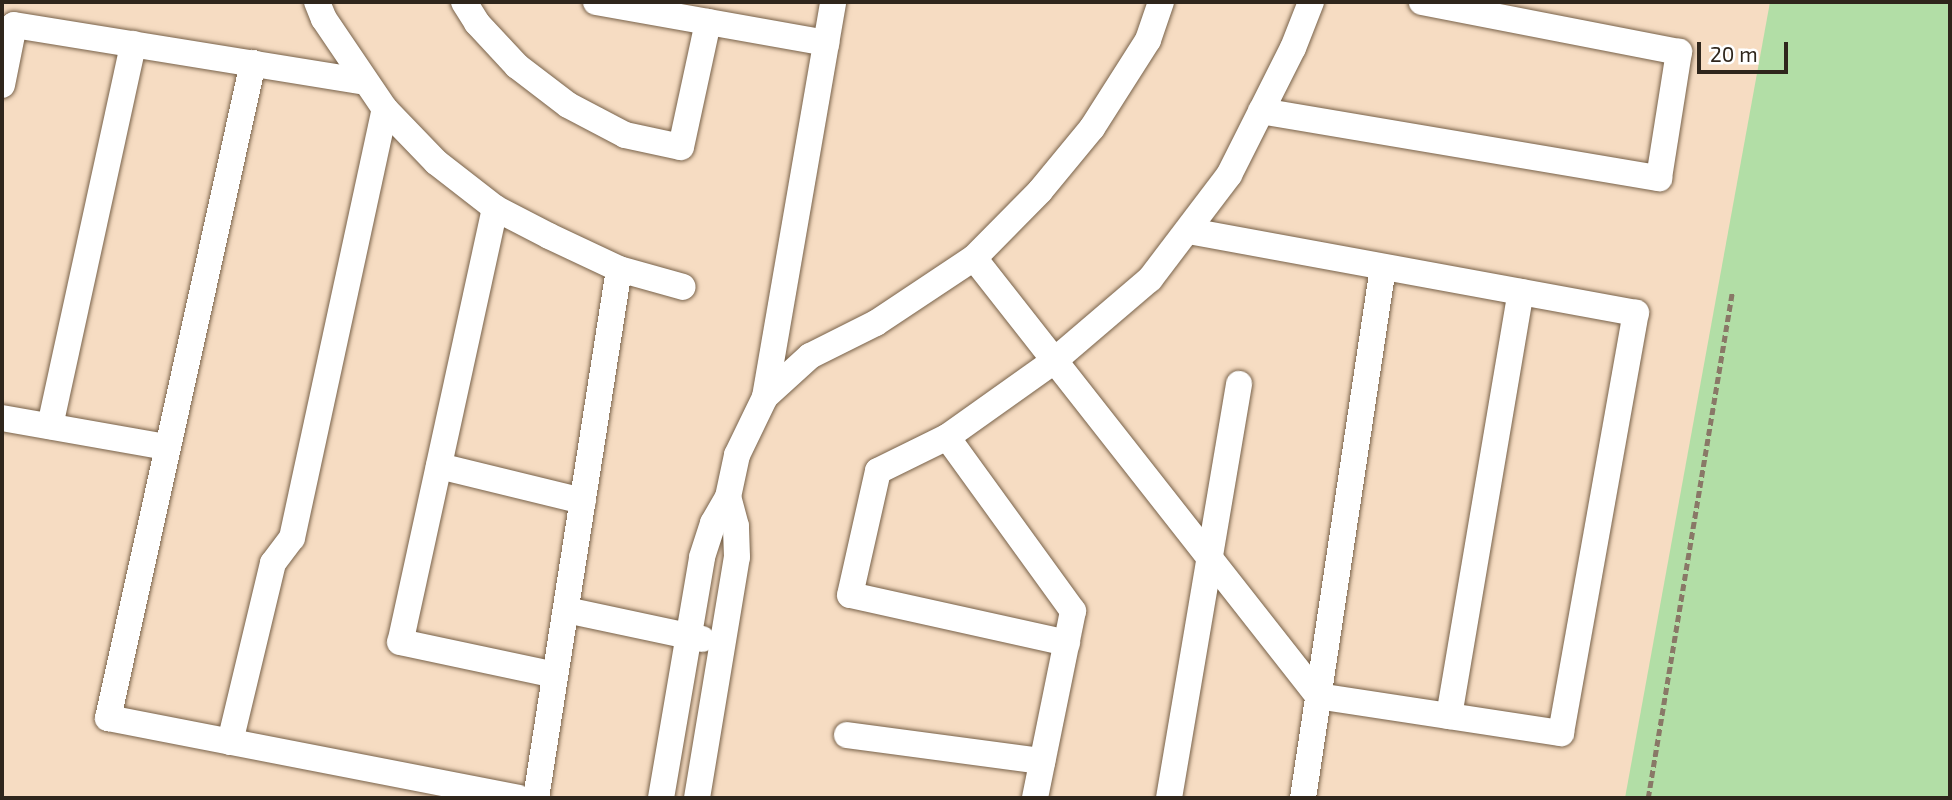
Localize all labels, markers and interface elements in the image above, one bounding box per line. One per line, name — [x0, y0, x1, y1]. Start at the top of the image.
scale bar — [1700, 28, 1791, 72]
text: 20 m — [1710, 41, 1758, 66]

